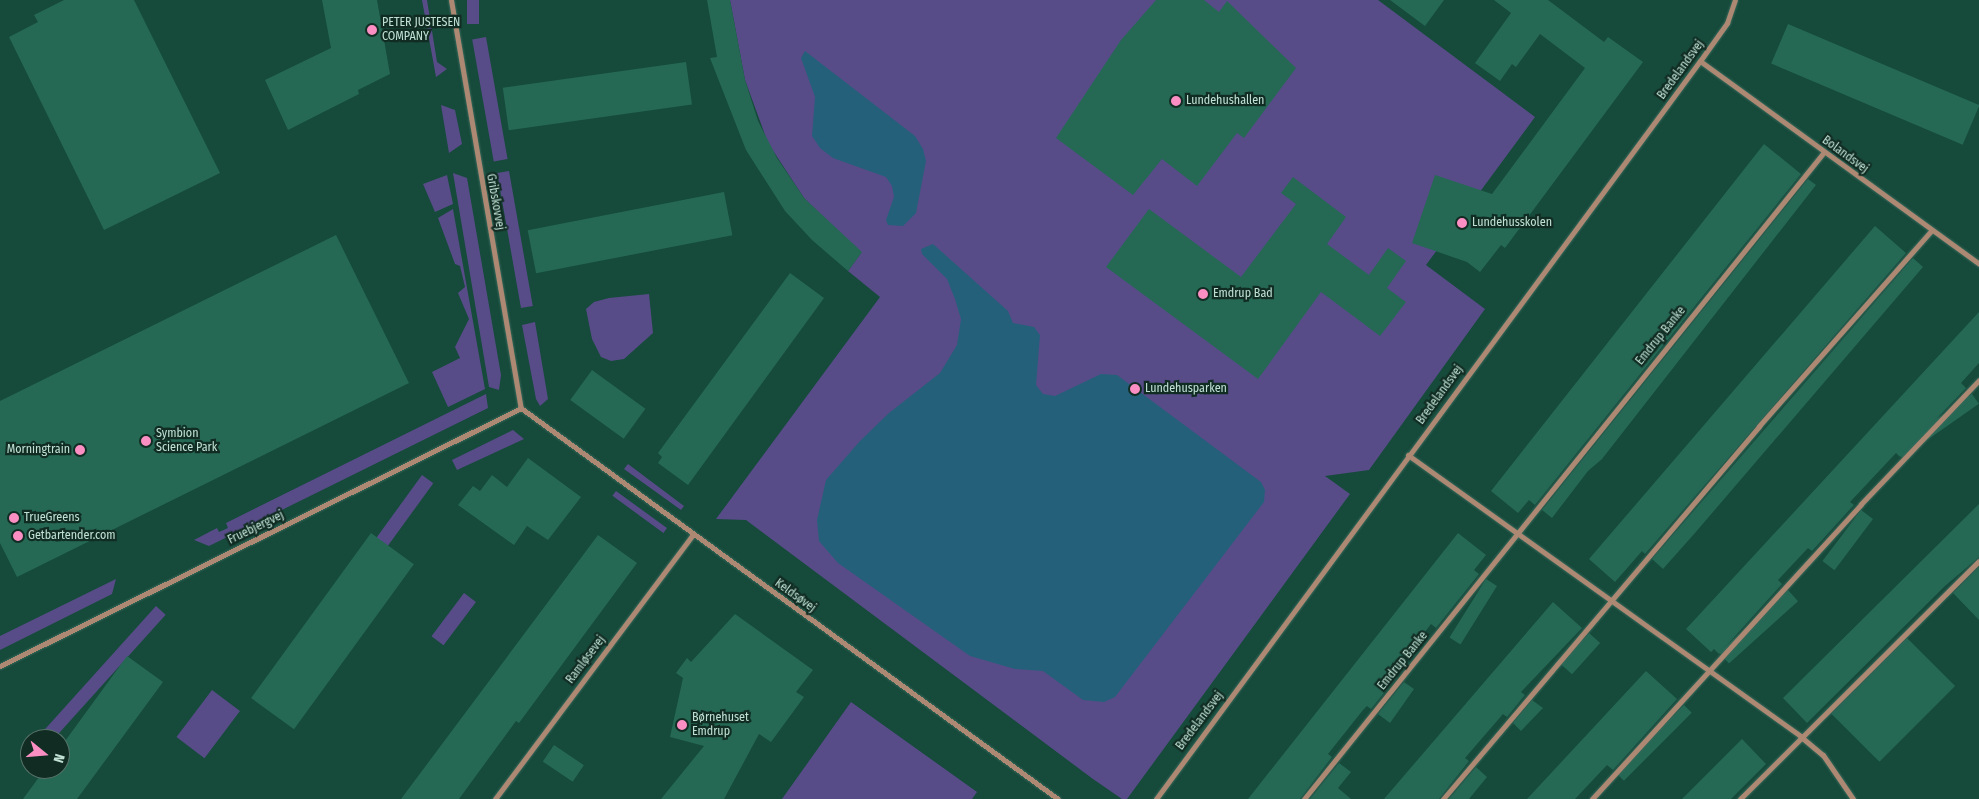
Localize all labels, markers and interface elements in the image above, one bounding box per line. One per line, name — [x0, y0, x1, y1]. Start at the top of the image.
place label: PETER JUSTESEN COMPANY — [382, 16, 460, 44]
marker: PETER JUSTESEN COMPANY — [366, 24, 378, 36]
street label: Bredelandsvej — [1655, 38, 1707, 102]
place label: Lundehushallen — [1186, 94, 1264, 108]
marker: Lundehushallen — [1170, 95, 1182, 107]
street label: Bolandsvej — [1819, 133, 1871, 177]
street label: Gribskovvej — [483, 173, 507, 231]
place label: Lundehusskolen — [1472, 216, 1552, 230]
marker: Lundehusskolen — [1456, 217, 1468, 229]
place label: Emdrup Bad — [1213, 287, 1273, 301]
marker: Emdrup Bad — [1197, 288, 1209, 300]
street label: Emdrup Banke — [1633, 304, 1689, 368]
street label: Bredelandsvej — [1414, 363, 1466, 427]
place label: Lundehusparken — [1145, 382, 1227, 396]
marker: Lundehusparken — [1129, 383, 1141, 395]
place label: Symbion Science Park — [156, 427, 217, 455]
marker: Symbion Science Park — [140, 435, 152, 447]
place label: Morningtrain — [7, 443, 70, 457]
marker: Morningtrain — [74, 444, 86, 456]
street label: Fruebjergvej — [226, 508, 286, 548]
place label: TrueGreens — [24, 511, 80, 525]
marker: TrueGreens — [8, 512, 20, 524]
place label: Getbartender.com — [28, 529, 116, 543]
marker: Getbartender.com — [12, 530, 24, 542]
street label: Keldsøvej — [772, 576, 818, 616]
street label: Emdrup Banke — [1375, 629, 1431, 693]
street label: Ramløsevej — [563, 633, 609, 687]
street label: Bredelandsvej — [1173, 689, 1227, 753]
place label: Børnehuset Emdrup — [692, 711, 749, 739]
marker: Børnehuset Emdrup — [676, 719, 688, 731]
north arrow — [20, 729, 70, 779]
text: N — [50, 752, 68, 765]

